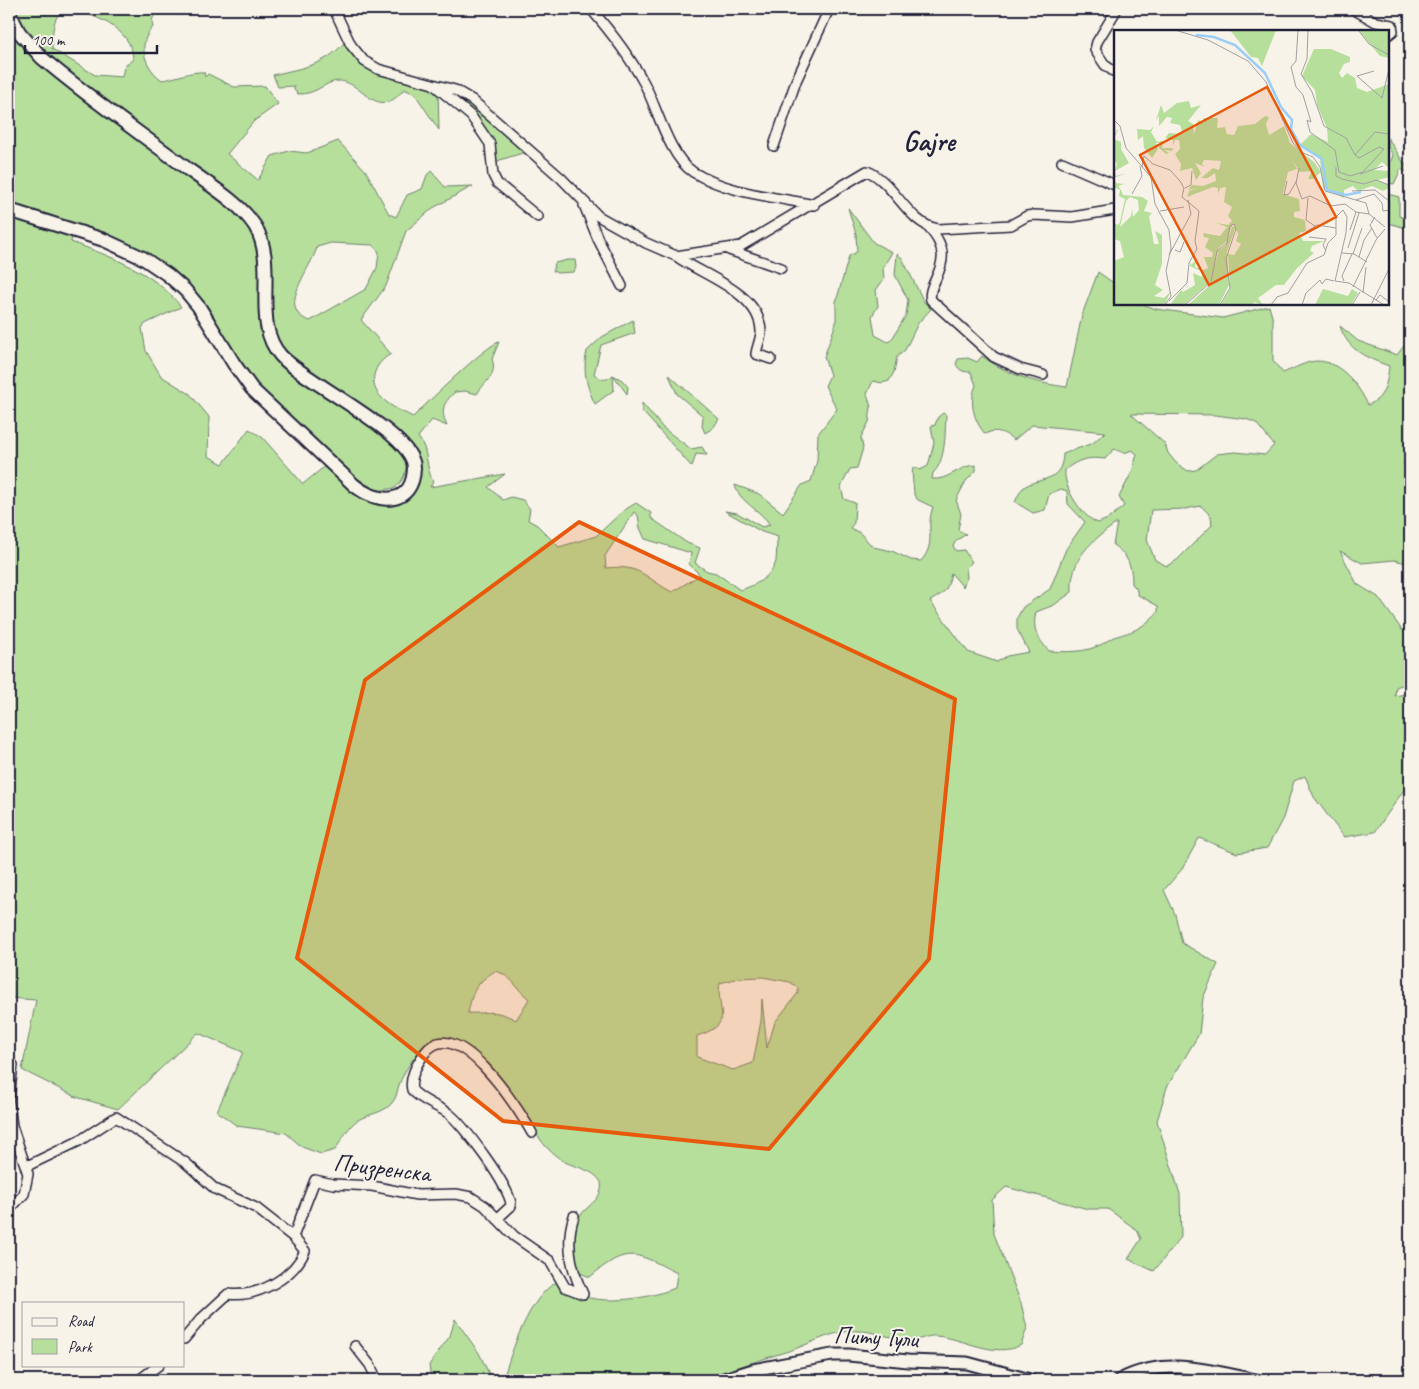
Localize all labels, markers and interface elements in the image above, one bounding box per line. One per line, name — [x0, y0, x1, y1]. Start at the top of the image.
scale bar — [25, 22, 158, 54]
inset map — [1114, 30, 1389, 305]
text: 100 m — [32, 31, 66, 50]
district label: Gajre — [903, 123, 958, 158]
street label: Призренска — [332, 1146, 435, 1190]
legend — [22, 1302, 185, 1366]
text: Road — [68, 1312, 95, 1331]
street label: Питу Гули — [833, 1319, 921, 1355]
text: Park — [68, 1338, 93, 1357]

